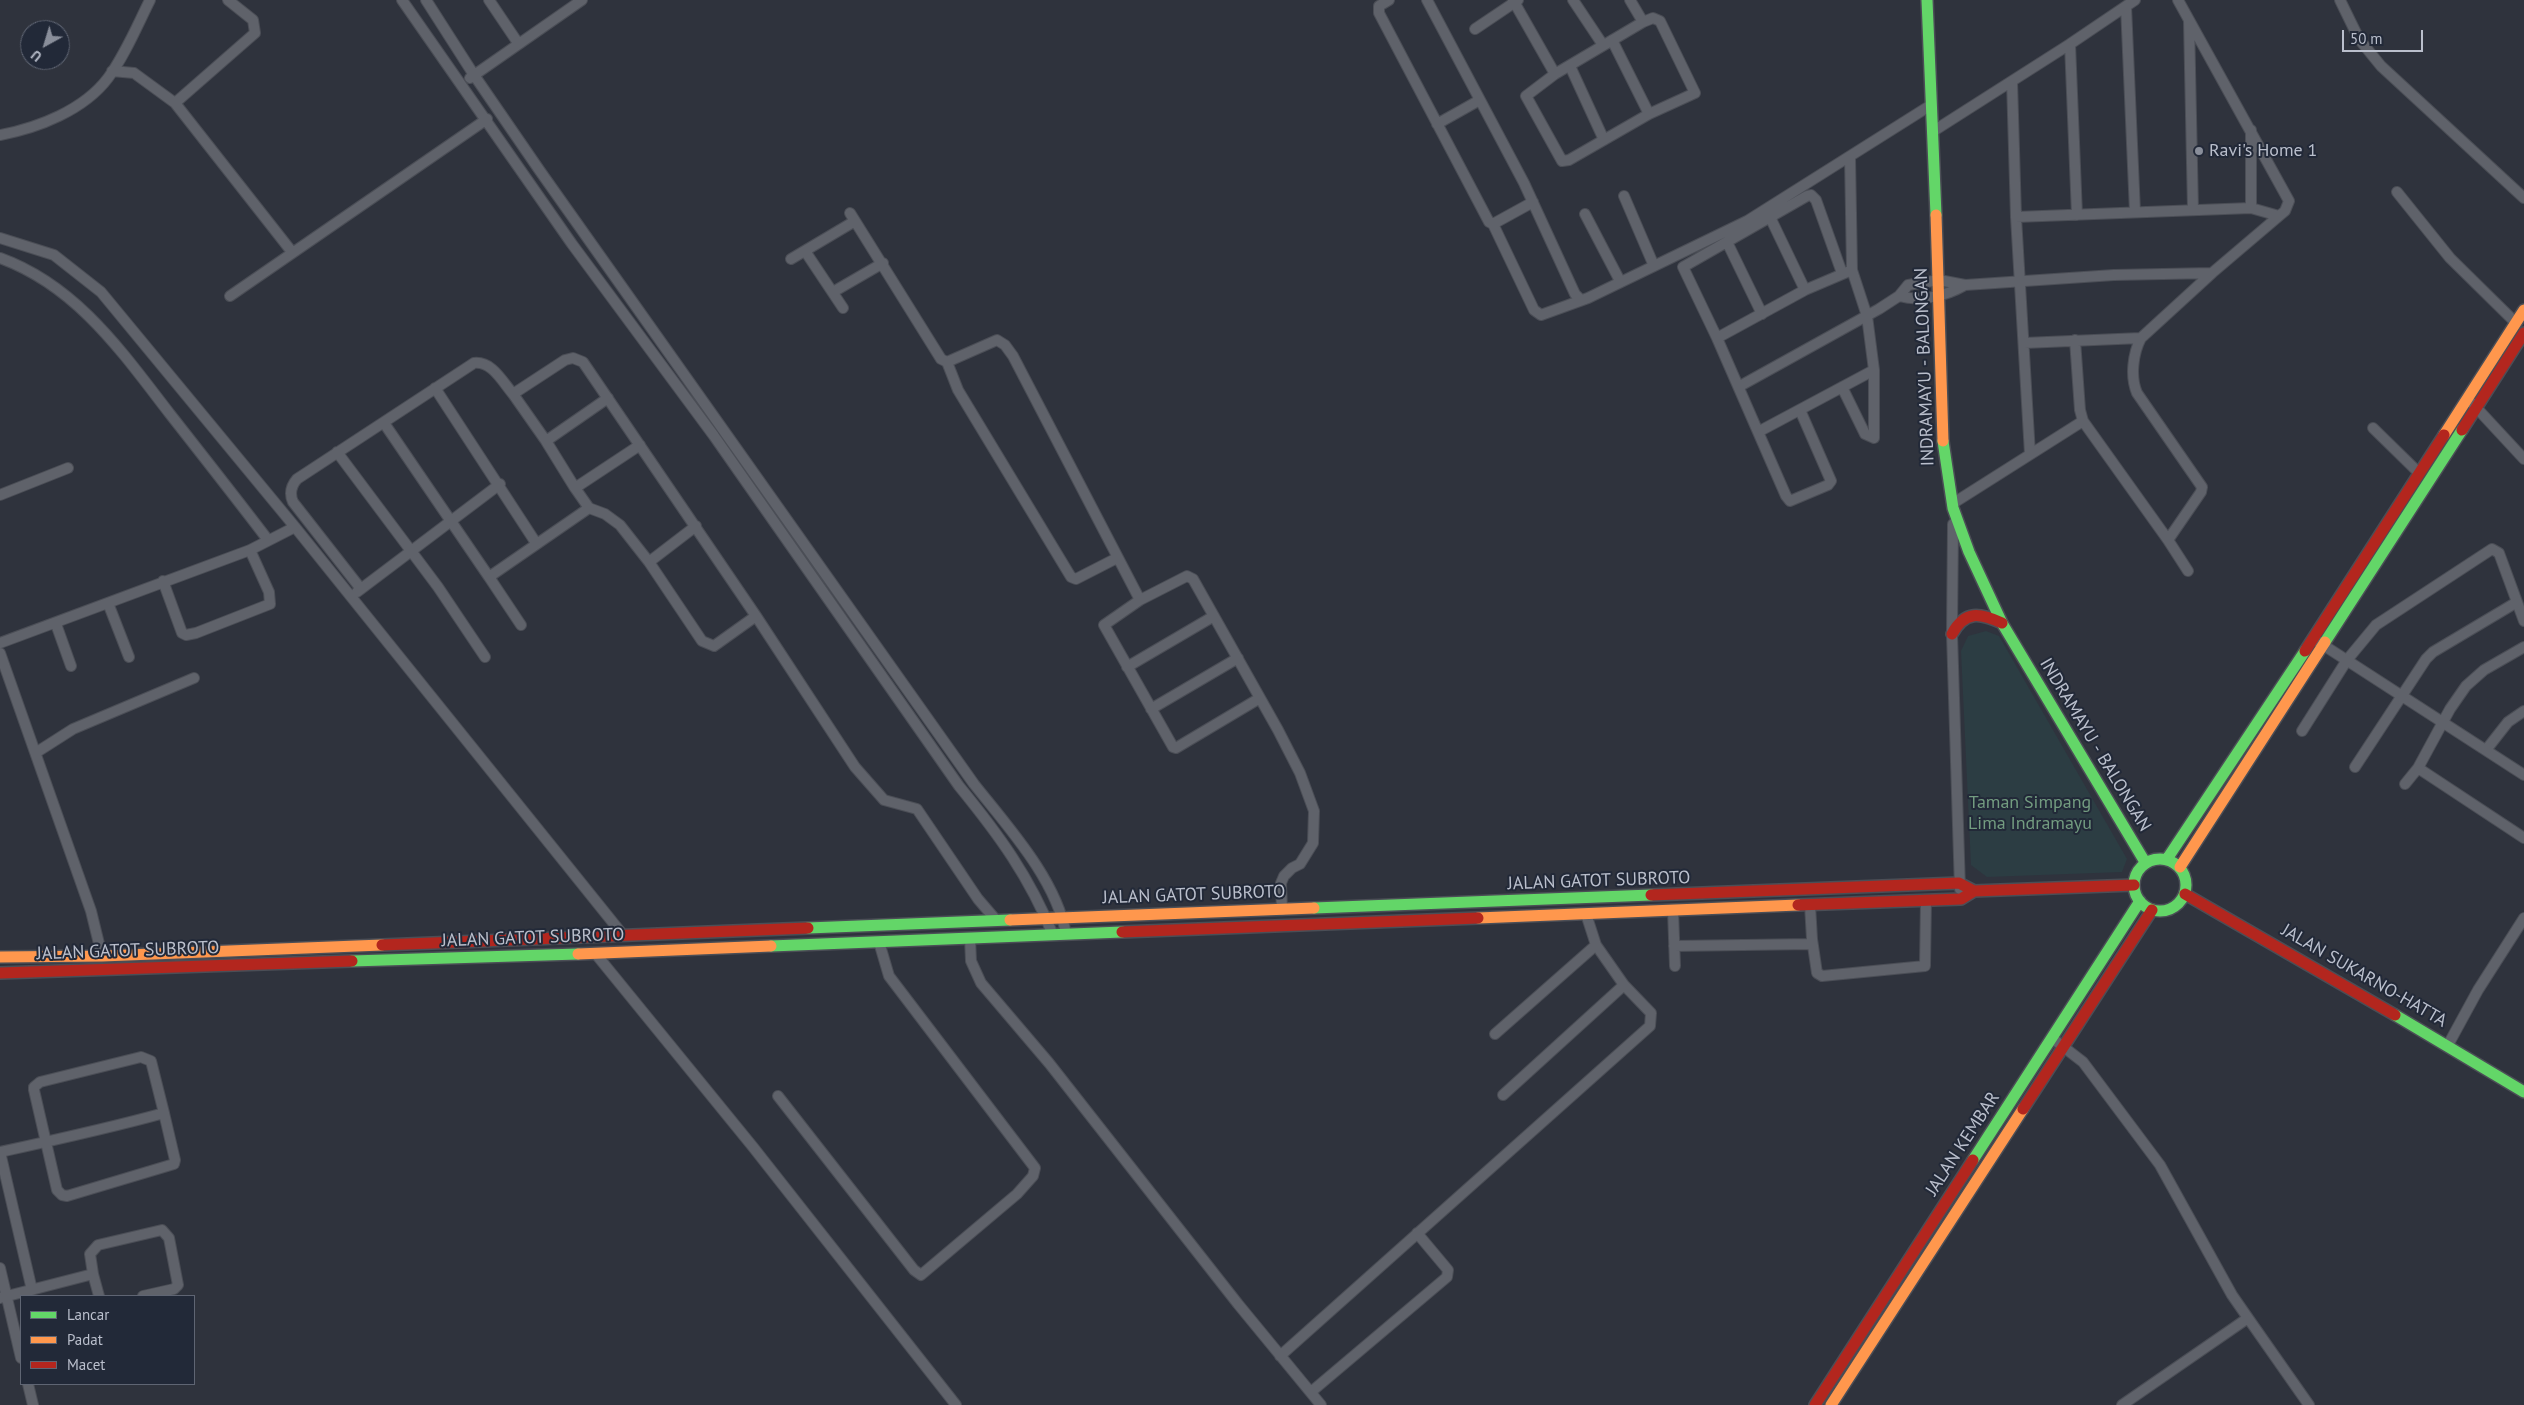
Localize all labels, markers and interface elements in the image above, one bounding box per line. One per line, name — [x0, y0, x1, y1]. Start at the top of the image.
north arrow — [20, 20, 70, 70]
scale bar — [2344, 20, 2425, 52]
text: 50 m — [2350, 29, 2383, 48]
text: U — [27, 46, 45, 66]
place label: Ravi's Home 1 — [2209, 140, 2317, 162]
marker: Ravi's Home 1 — [2193, 145, 2205, 157]
street label: INDRAMAYU - BALONGAN — [1911, 267, 1939, 467]
street label: INDRAMAYU - BALONGAN — [2035, 654, 2155, 836]
park label: Taman Simpang Lima Indramayu — [1968, 792, 2092, 834]
street label: JALAN GATOT SUBROTO — [1507, 867, 1691, 895]
street label: JALAN GATOT SUBROTO — [1102, 881, 1286, 909]
street label: JALAN SUKARNO-HATTA — [2277, 920, 2451, 1032]
street label: JALAN GATOT SUBROTO — [441, 924, 625, 952]
street label: JALAN GATOT SUBROTO — [36, 937, 220, 965]
street label: JALAN KEMBAR — [1921, 1088, 2005, 1200]
legend — [20, 1295, 195, 1385]
text: Lancar — [67, 1305, 109, 1324]
text: Padat — [67, 1330, 103, 1349]
text: Macet — [67, 1355, 105, 1374]

